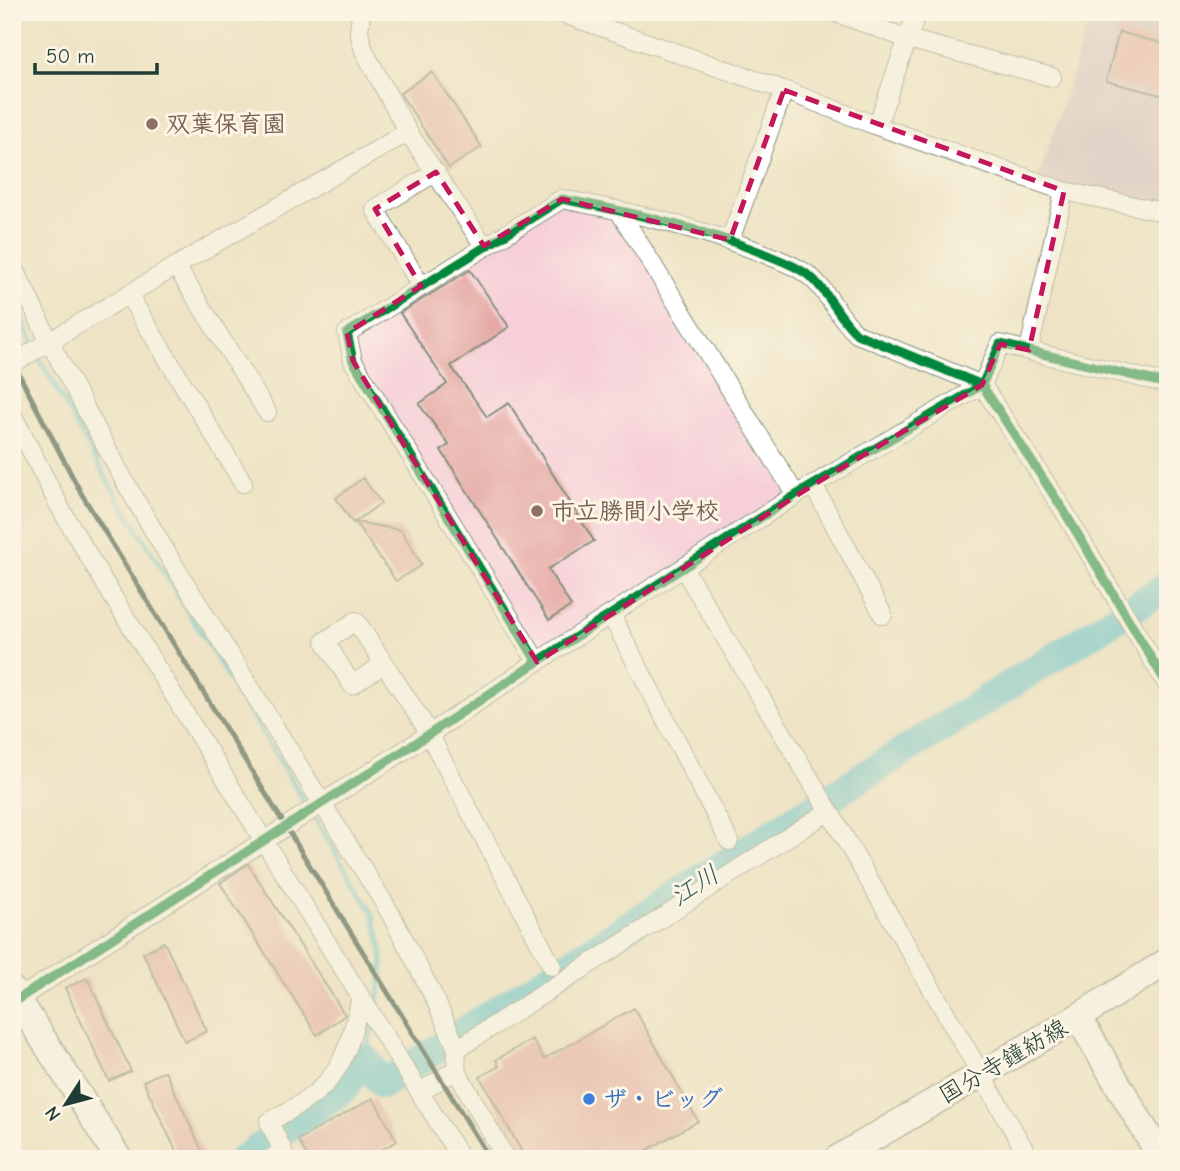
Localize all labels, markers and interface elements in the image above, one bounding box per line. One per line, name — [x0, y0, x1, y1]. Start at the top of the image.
scale bar — [35, 32, 158, 76]
text: 50 m — [46, 44, 95, 68]
place label: 双葉保育園 — [166, 110, 286, 138]
marker: 双葉保育園 — [144, 116, 160, 132]
place label: 市立勝間小学校 — [551, 497, 719, 525]
marker: 市立勝間小学校 — [529, 503, 545, 519]
water label: 江川 — [665, 859, 725, 913]
street label: 国分寺鐘紡線 — [934, 1013, 1072, 1109]
north arrow — [32, 1070, 102, 1140]
place label: ザ・ビッグ — [603, 1085, 723, 1113]
marker: ザ・ビッグ — [581, 1091, 597, 1107]
text: N — [41, 1102, 66, 1125]

